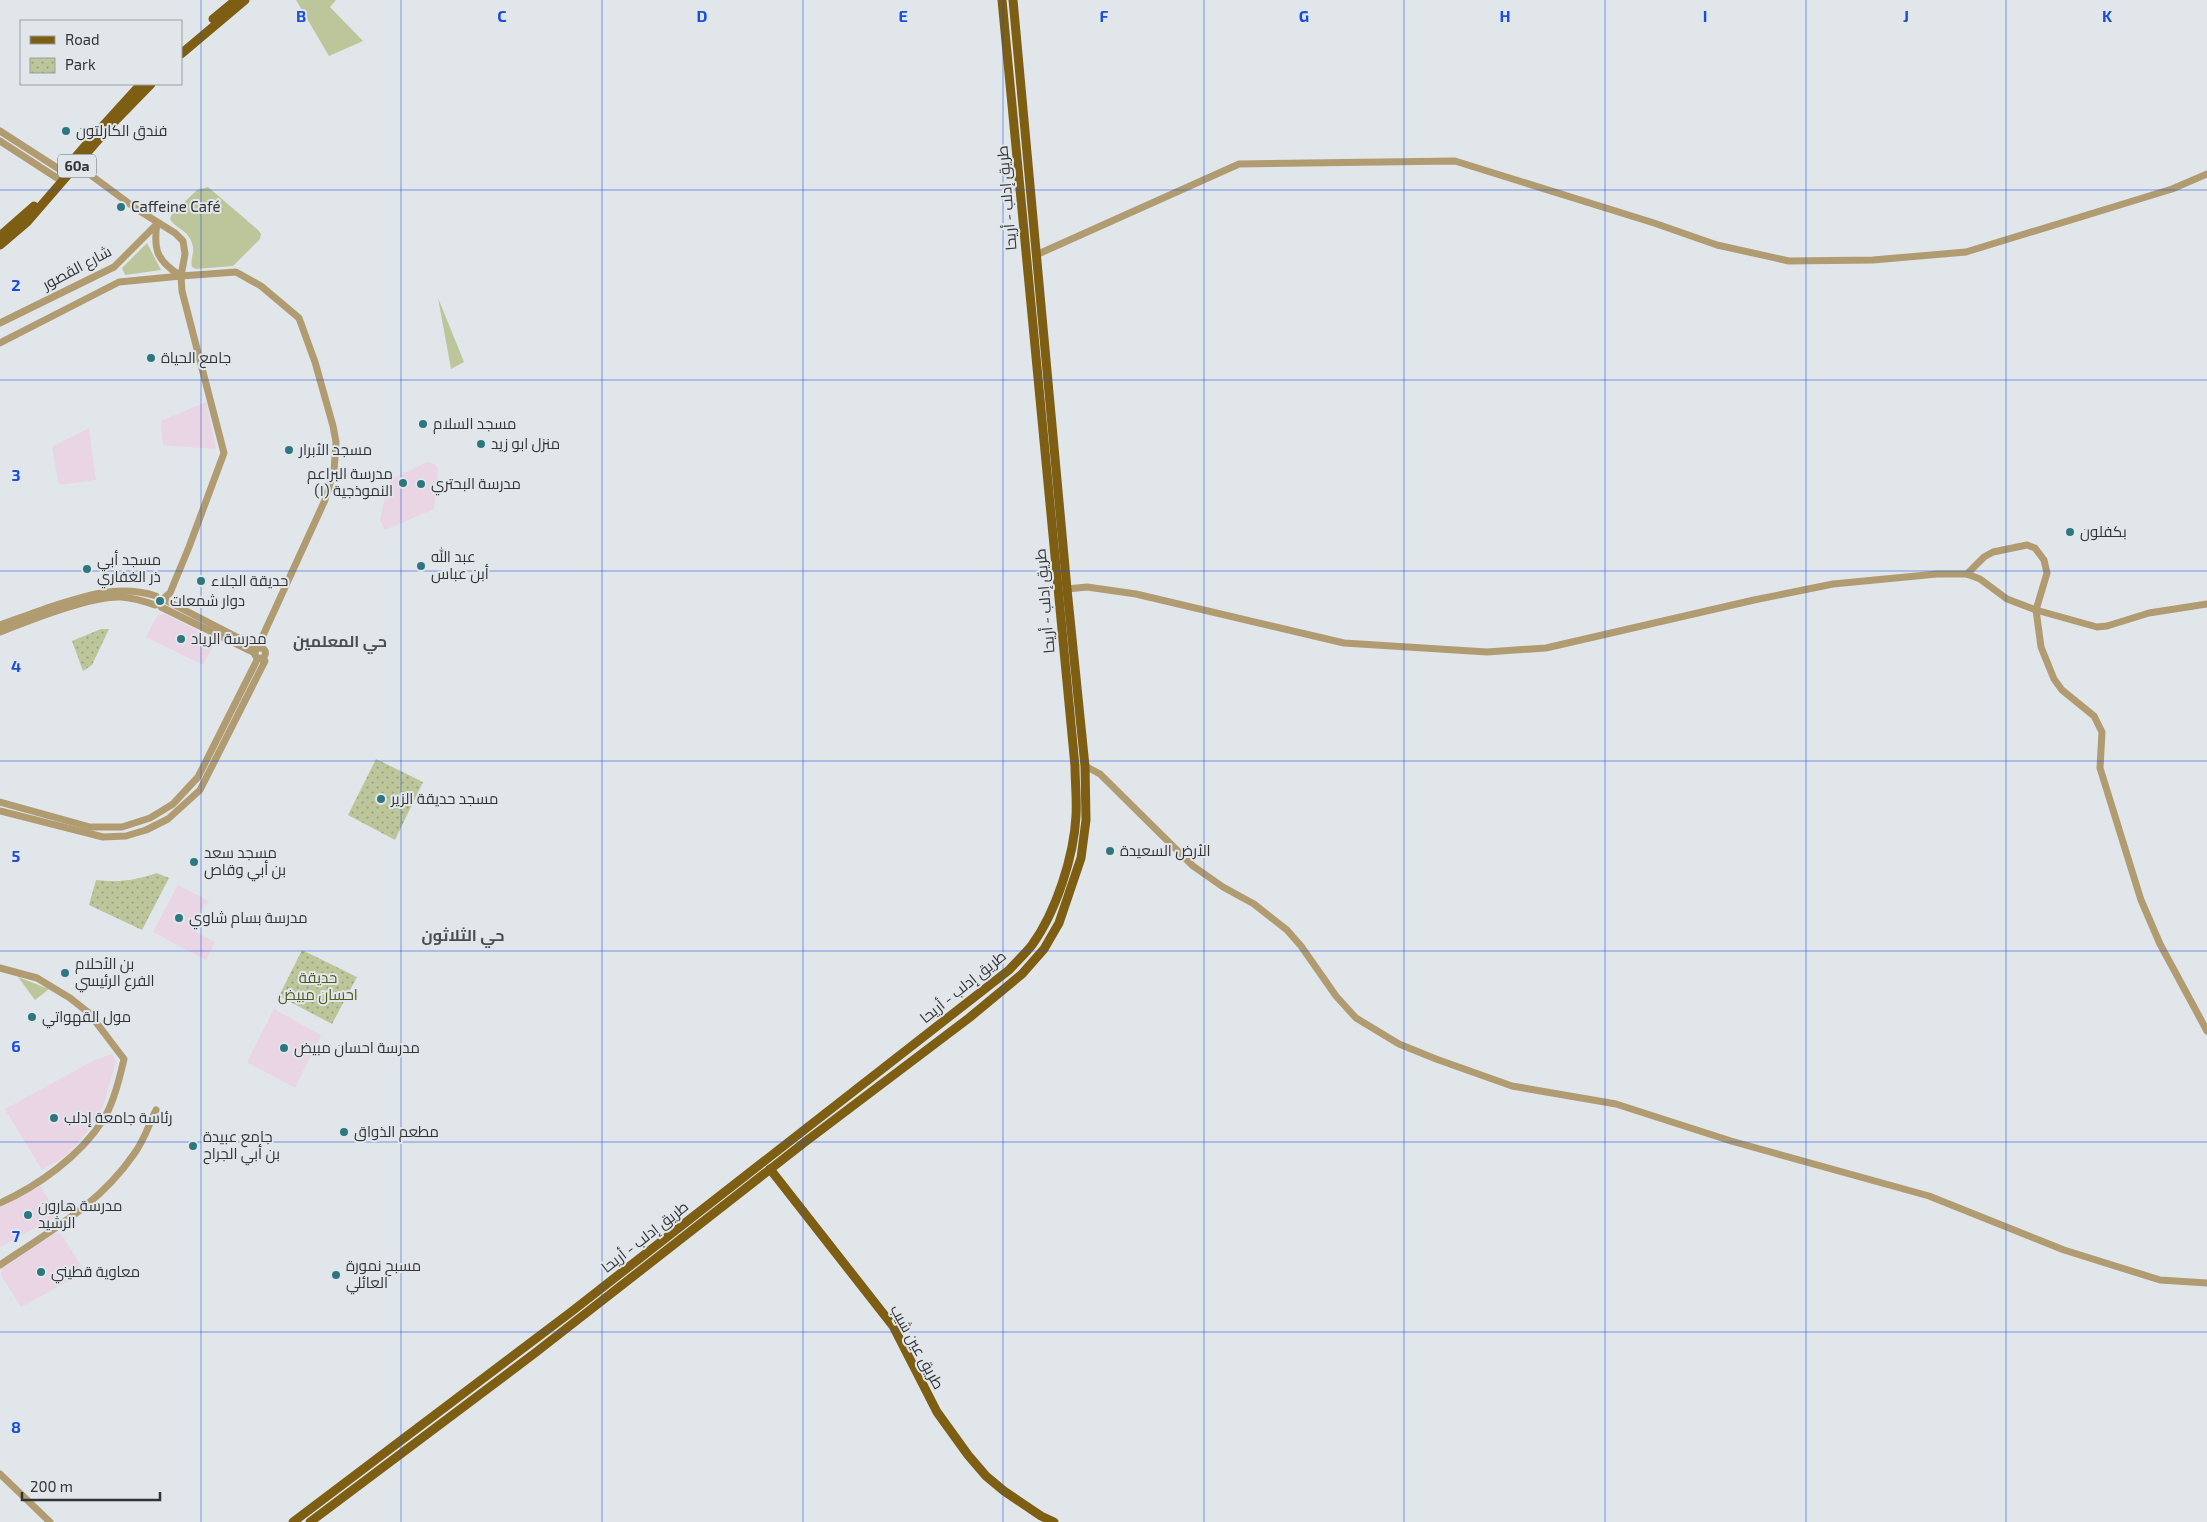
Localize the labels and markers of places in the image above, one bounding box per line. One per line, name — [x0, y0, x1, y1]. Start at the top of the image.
place label: فندق الكارلتون — [76, 121, 167, 141]
marker: فندق الكارلتون — [60, 125, 72, 137]
place label: Caffeine Café — [131, 197, 221, 215]
marker: Caffeine Café — [115, 201, 127, 213]
place label: جامع الحياة — [161, 348, 231, 369]
marker: جامع الحياة — [145, 352, 157, 364]
place label: مسجد السلام — [433, 414, 516, 434]
marker: مسجد السلام — [417, 418, 429, 430]
place label: منزل ابو زيد — [491, 434, 560, 453]
marker: منزل ابو زيد — [475, 438, 487, 450]
place label: مسجد الأبرار — [298, 440, 372, 459]
marker: مسجد الأبرار — [283, 444, 295, 456]
place label: مدرسة البراعم النموذجية (١) — [307, 464, 393, 500]
place label: مدرسة البحتري — [431, 474, 521, 496]
marker: مدرسة البراعم النموذجية (١) — [397, 477, 409, 489]
marker: مدرسة البحتري — [415, 478, 427, 490]
place label: بكفلون — [2080, 522, 2127, 542]
marker: بكفلون — [2064, 526, 2076, 538]
place label: عبد الله أبن عباس — [431, 547, 489, 584]
place label: مسجد أبي ذر الغفاري — [97, 550, 161, 589]
marker: عبد الله أبن عباس — [415, 560, 427, 572]
marker: مسجد أبي ذر الغفاري — [81, 563, 93, 575]
place label: حديقة الجلاء — [211, 571, 288, 589]
marker: حديقة الجلاء — [195, 575, 207, 587]
place label: دوار شمعات — [170, 591, 245, 610]
marker: دوار شمعات — [154, 595, 166, 607]
place label: مدرسة الرياد — [191, 629, 267, 648]
marker: مدرسة الرياد — [175, 633, 187, 645]
place label: مسجد حديقة الزير — [390, 789, 498, 808]
marker: مسجد حديقة الزير — [375, 793, 387, 805]
place label: الأرض السعيدة — [1120, 841, 1211, 861]
place label: مسجد سعد بن أبي وقاص — [204, 843, 286, 882]
marker: الأرض السعيدة — [1104, 845, 1116, 857]
marker: مسجد سعد بن أبي وقاص — [188, 856, 200, 868]
place label: مدرسة بسام شاوي — [189, 908, 308, 930]
marker: مدرسة بسام شاوي — [173, 912, 185, 924]
place label: بن الأحلام الفرع الرئيسي — [75, 954, 155, 993]
marker: بن الأحلام الفرع الرئيسي — [59, 967, 71, 979]
place label: مول القهواتي — [42, 1007, 131, 1029]
marker: مول القهواتي — [26, 1011, 38, 1023]
place label: مدرسة احسان مبيض — [294, 1038, 420, 1058]
marker: مدرسة احسان مبيض — [278, 1042, 290, 1054]
place label: رئاسة جامعة إدلب — [64, 1108, 172, 1127]
marker: رئاسة جامعة إدلب — [48, 1112, 60, 1124]
place label: مطعم الذواق — [354, 1122, 439, 1142]
marker: مطعم الذواق — [338, 1126, 350, 1138]
place label: جامع عبيدة بن أبي الجراح — [203, 1127, 280, 1166]
marker: جامع عبيدة بن أبي الجراح — [187, 1140, 199, 1152]
place label: مدرسة هارون الرشيد — [38, 1196, 123, 1232]
marker: مدرسة هارون الرشيد — [22, 1209, 34, 1221]
place label: مسبح نمورة العائلي — [346, 1256, 421, 1295]
place label: معاوية قطيني — [51, 1262, 140, 1284]
marker: معاوية قطيني — [35, 1266, 47, 1278]
marker: مسبح نمورة العائلي — [330, 1269, 342, 1281]

